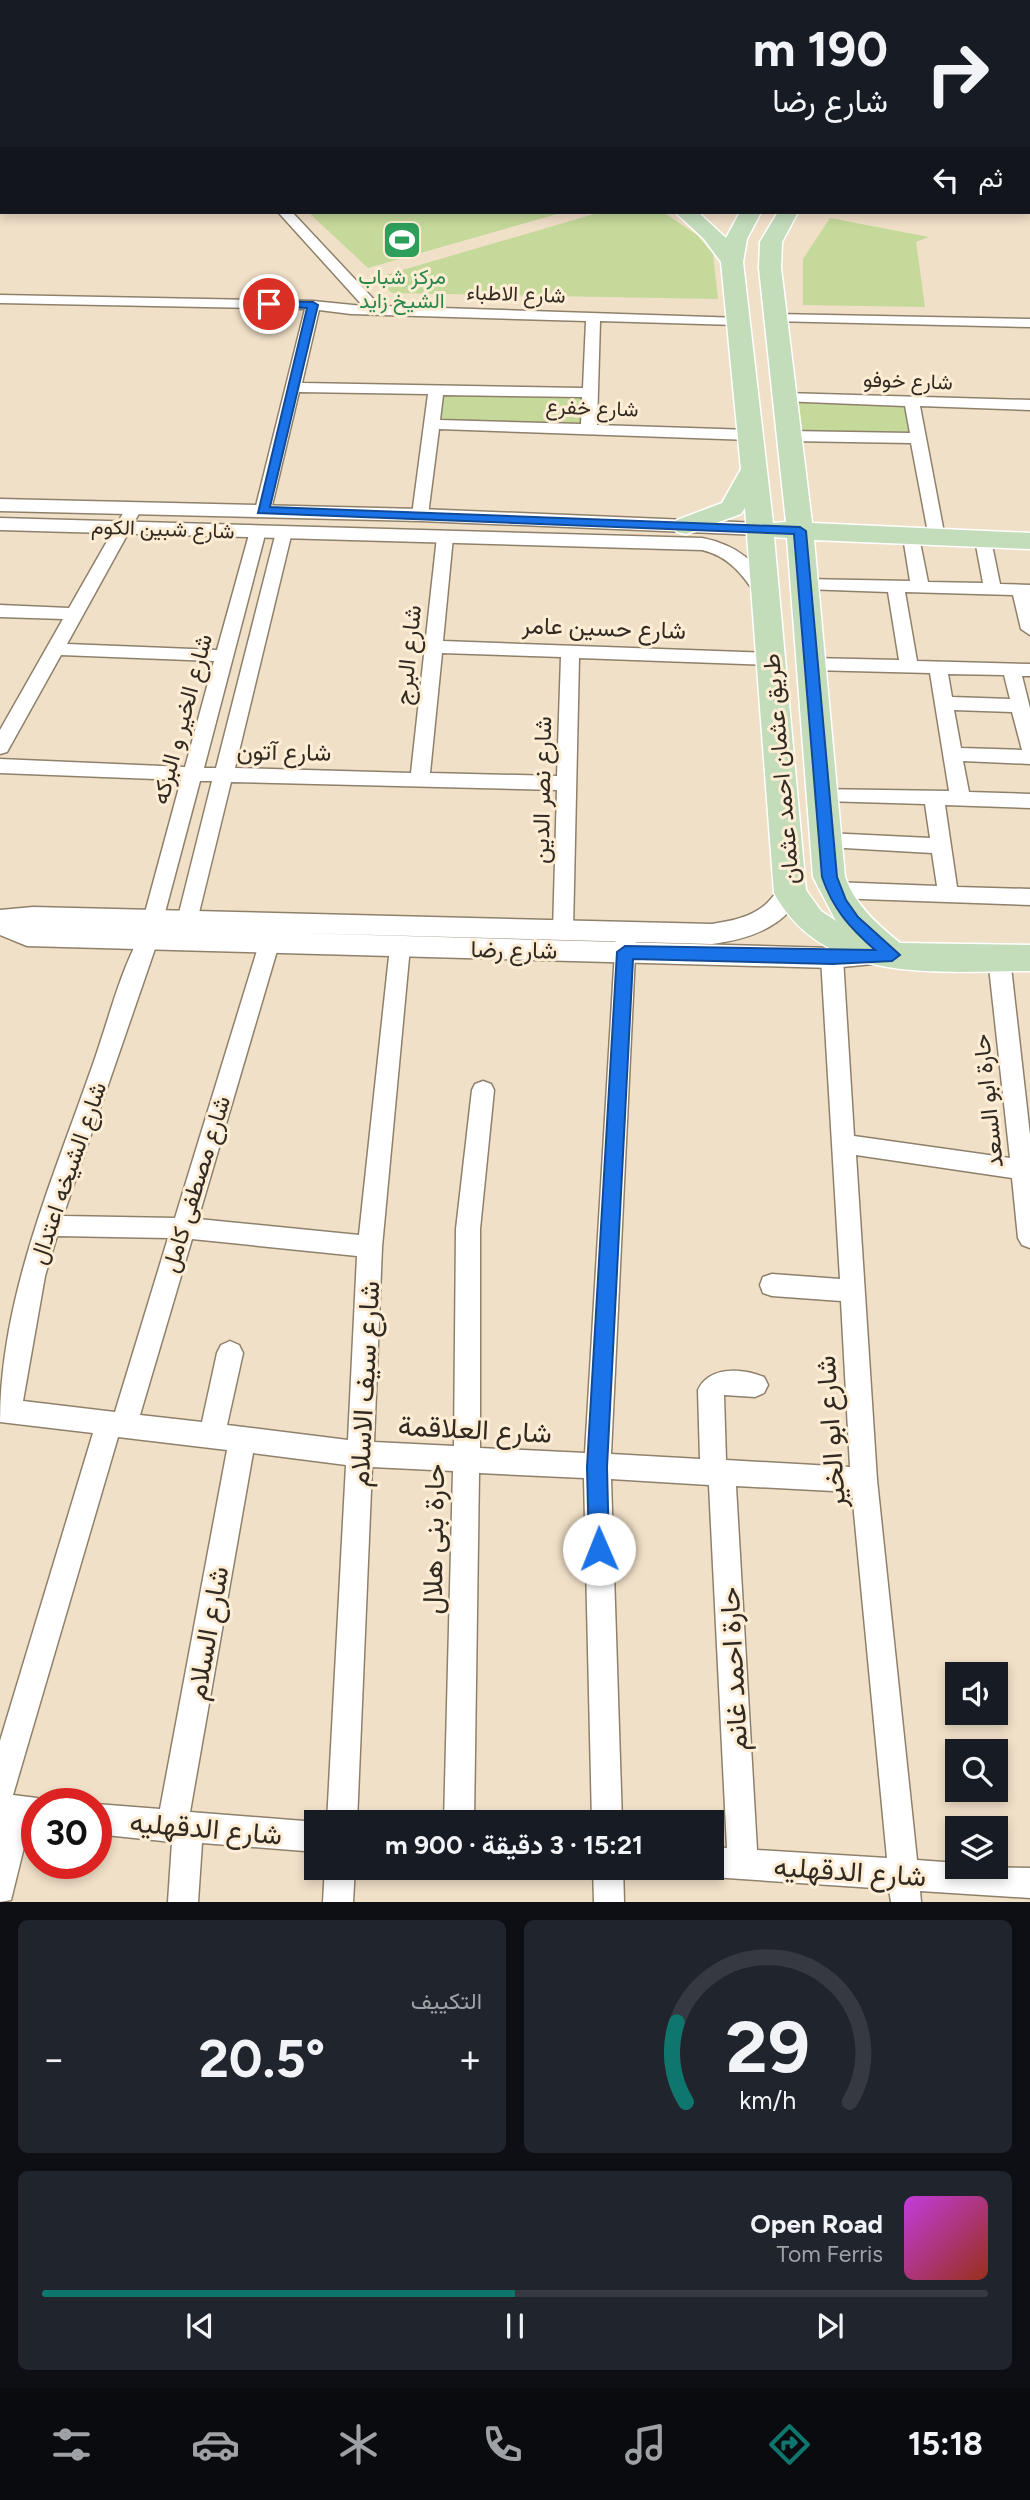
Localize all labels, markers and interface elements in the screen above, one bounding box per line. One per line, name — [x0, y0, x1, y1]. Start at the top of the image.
text: 190 m — [753, 19, 888, 78]
icon: right — [912, 28, 1003, 119]
text: شارع رضا — [772, 82, 888, 120]
icon: left — [927, 161, 965, 199]
text: ثم — [979, 162, 1003, 194]
sports icon: مركز شباب الشيخ زايد — [381, 219, 423, 261]
place label: مركز شباب الشيخ زايد — [358, 264, 446, 315]
pin — [239, 274, 299, 334]
street label: شارع الاطباء — [466, 279, 566, 310]
icon: arrive — [250, 285, 288, 323]
street label: شارع خوفو — [863, 366, 953, 397]
street label: شارع خفرع — [545, 393, 639, 424]
street label: شارع شبين الكوم — [91, 514, 235, 545]
street label: شارع البرج — [388, 604, 429, 707]
street label: شارع حسين عامر — [520, 610, 687, 647]
street label: شارع الخير و البركه — [145, 630, 220, 808]
street label: طريق عثمان احمد عثمان — [756, 652, 806, 886]
street label: شارع نصر الدين — [526, 716, 559, 864]
street label: شارع آتون — [236, 736, 332, 769]
street label: شارع رضا — [470, 934, 558, 967]
street label: حارة ابو السعد — [966, 1033, 1010, 1169]
street label: شارع الشيخه اعتدال — [23, 1078, 114, 1268]
street label: شارع مصطفى كامل — [155, 1092, 238, 1276]
street label: شارع سيف الاسلام — [342, 1280, 388, 1488]
street label: شارع ابو الخير — [808, 1354, 854, 1510]
street label: شارع العلاقمة — [397, 1408, 553, 1452]
street label: حارة بنى هلال — [415, 1463, 452, 1615]
position arrow — [562, 1512, 636, 1586]
street label: شارع السلام — [179, 1564, 237, 1703]
street label: حارة احمد غانم — [712, 1586, 756, 1752]
map controls — [945, 1662, 1008, 1879]
button: sound — [945, 1662, 1008, 1725]
button: search — [945, 1739, 1008, 1802]
speed limit sign: 30 — [21, 1788, 112, 1879]
street label: شارع الدقهليه — [128, 1804, 284, 1854]
button: layers — [945, 1816, 1008, 1879]
text: 15:21 · 3 دقيقة · 900 m — [385, 1829, 643, 1861]
street label: شارع الدقهليه — [772, 1849, 928, 1895]
text: التكييف — [411, 1987, 482, 2015]
text: 29 — [726, 2004, 810, 2091]
text: 20.5° — [199, 2028, 325, 2090]
text: − — [42, 2036, 66, 2082]
text: + — [458, 2036, 482, 2082]
text: km/h — [739, 2085, 797, 2115]
text: Open Road — [750, 2208, 883, 2240]
text: Tom Ferris — [777, 2240, 883, 2268]
icon: previous — [181, 2307, 219, 2345]
icon: pause — [496, 2307, 534, 2345]
icon: next — [811, 2307, 849, 2345]
icon: filters — [47, 2420, 96, 2469]
icon: car — [191, 2420, 240, 2469]
icon: climate — [334, 2420, 383, 2469]
icon: phone — [478, 2420, 527, 2469]
icon: music — [621, 2420, 670, 2469]
icon: directions — [765, 2420, 814, 2469]
text: 15:18 — [908, 2425, 983, 2463]

